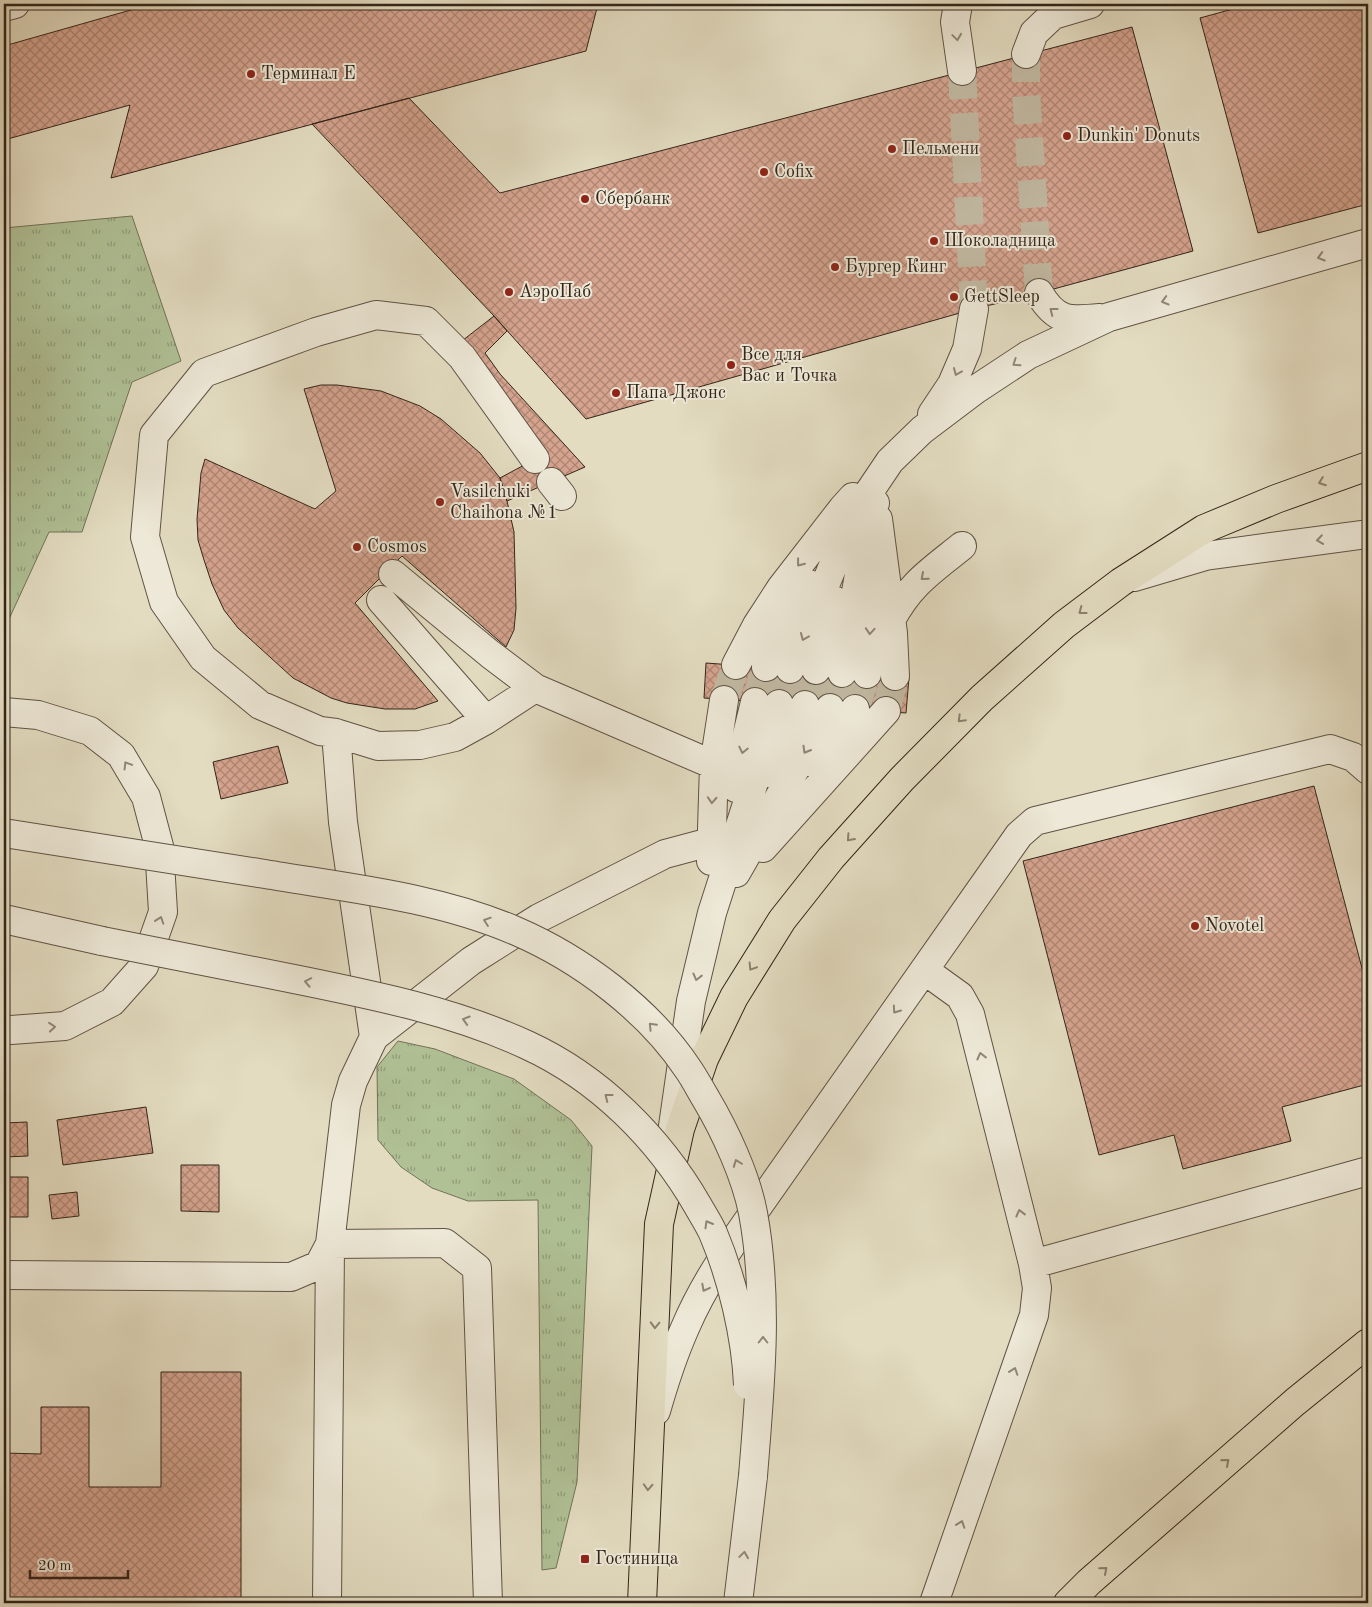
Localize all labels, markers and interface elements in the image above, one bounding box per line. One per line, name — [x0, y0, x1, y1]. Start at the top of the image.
one-way arrow — [951, 34, 962, 42]
place label: Терминал E — [261, 65, 356, 83]
marker: Терминал E — [245, 68, 257, 80]
place label: Dunkin' Donuts — [1077, 127, 1200, 145]
marker: Dunkin' Donuts — [1061, 130, 1073, 142]
place label: Пельмени — [902, 140, 979, 158]
marker: Пельмени — [886, 143, 898, 155]
place label: Cofix — [774, 163, 814, 181]
marker: Cofix — [758, 166, 770, 178]
place label: Сбербанк — [595, 190, 670, 208]
marker: Сбербанк — [579, 193, 591, 205]
place label: Шоколадница — [944, 232, 1056, 250]
marker: Шоколадница — [928, 235, 940, 247]
one-way arrow — [1318, 251, 1326, 261]
place label: Бургер Кинг — [845, 258, 947, 276]
marker: Бургер Кинг — [829, 261, 841, 273]
place label: АэроПаб — [519, 283, 591, 301]
marker: АэроПаб — [503, 286, 515, 298]
place label: GettSleep — [964, 288, 1040, 306]
marker: GettSleep — [948, 291, 960, 303]
one-way arrow — [1161, 295, 1170, 305]
one-way arrow — [1050, 308, 1059, 317]
place label: Все для Вас и Точка — [741, 346, 838, 385]
one-way arrow — [1012, 357, 1021, 366]
marker: Все для Вас и Точка — [725, 359, 737, 371]
one-way arrow — [952, 367, 963, 376]
place label: Папа Джонс — [626, 384, 726, 402]
marker: Папа Джонс — [610, 387, 622, 399]
one-way arrow — [1319, 476, 1327, 486]
place label: Vasilchuki Chaihona №1 — [450, 483, 558, 522]
marker: Vasilchuki Chaihona №1 — [434, 496, 446, 508]
one-way arrow — [1316, 535, 1324, 545]
place label: Cosmos — [367, 538, 427, 556]
marker: Cosmos — [351, 541, 363, 553]
one-way arrow — [798, 557, 806, 566]
one-way arrow — [920, 571, 929, 580]
one-way arrow — [1078, 605, 1088, 614]
one-way arrow — [865, 627, 876, 635]
one-way arrow — [799, 632, 810, 641]
one-way arrow — [958, 713, 967, 722]
one-way arrow — [739, 745, 749, 754]
one-way arrow — [802, 745, 812, 754]
one-way arrow — [124, 761, 134, 770]
one-way arrow — [707, 797, 718, 805]
one-way arrow — [846, 832, 855, 841]
one-way arrow — [154, 916, 164, 925]
one-way arrow — [484, 917, 492, 927]
place label: Novotel — [1205, 917, 1264, 935]
marker: Novotel — [1189, 920, 1201, 932]
one-way arrow — [749, 962, 759, 971]
one-way arrow — [692, 973, 703, 982]
one-way arrow — [303, 977, 312, 987]
one-way arrow — [893, 1004, 902, 1014]
one-way arrow — [462, 1016, 470, 1026]
one-way arrow — [48, 1021, 56, 1032]
one-way arrow — [649, 1023, 658, 1032]
one-way arrow — [976, 1052, 986, 1060]
one-way arrow — [605, 1094, 614, 1102]
one-way arrow — [733, 1159, 743, 1168]
one-way arrow — [1015, 1209, 1026, 1218]
one-way arrow — [704, 1220, 714, 1229]
one-way arrow — [701, 1283, 711, 1292]
one-way arrow — [650, 1321, 661, 1329]
one-way arrow — [758, 1336, 768, 1344]
one-way arrow — [1009, 1367, 1019, 1375]
one-way arrow — [1220, 1459, 1229, 1468]
one-way arrow — [642, 1484, 653, 1492]
one-way arrow — [955, 1520, 965, 1529]
scale bar — [30, 1547, 128, 1579]
place label: Гостиница — [595, 1550, 679, 1568]
one-way arrow — [738, 1551, 749, 1559]
marker: Гостиница — [579, 1553, 591, 1565]
text: 20 m — [38, 1559, 72, 1574]
one-way arrow — [1098, 1566, 1107, 1575]

